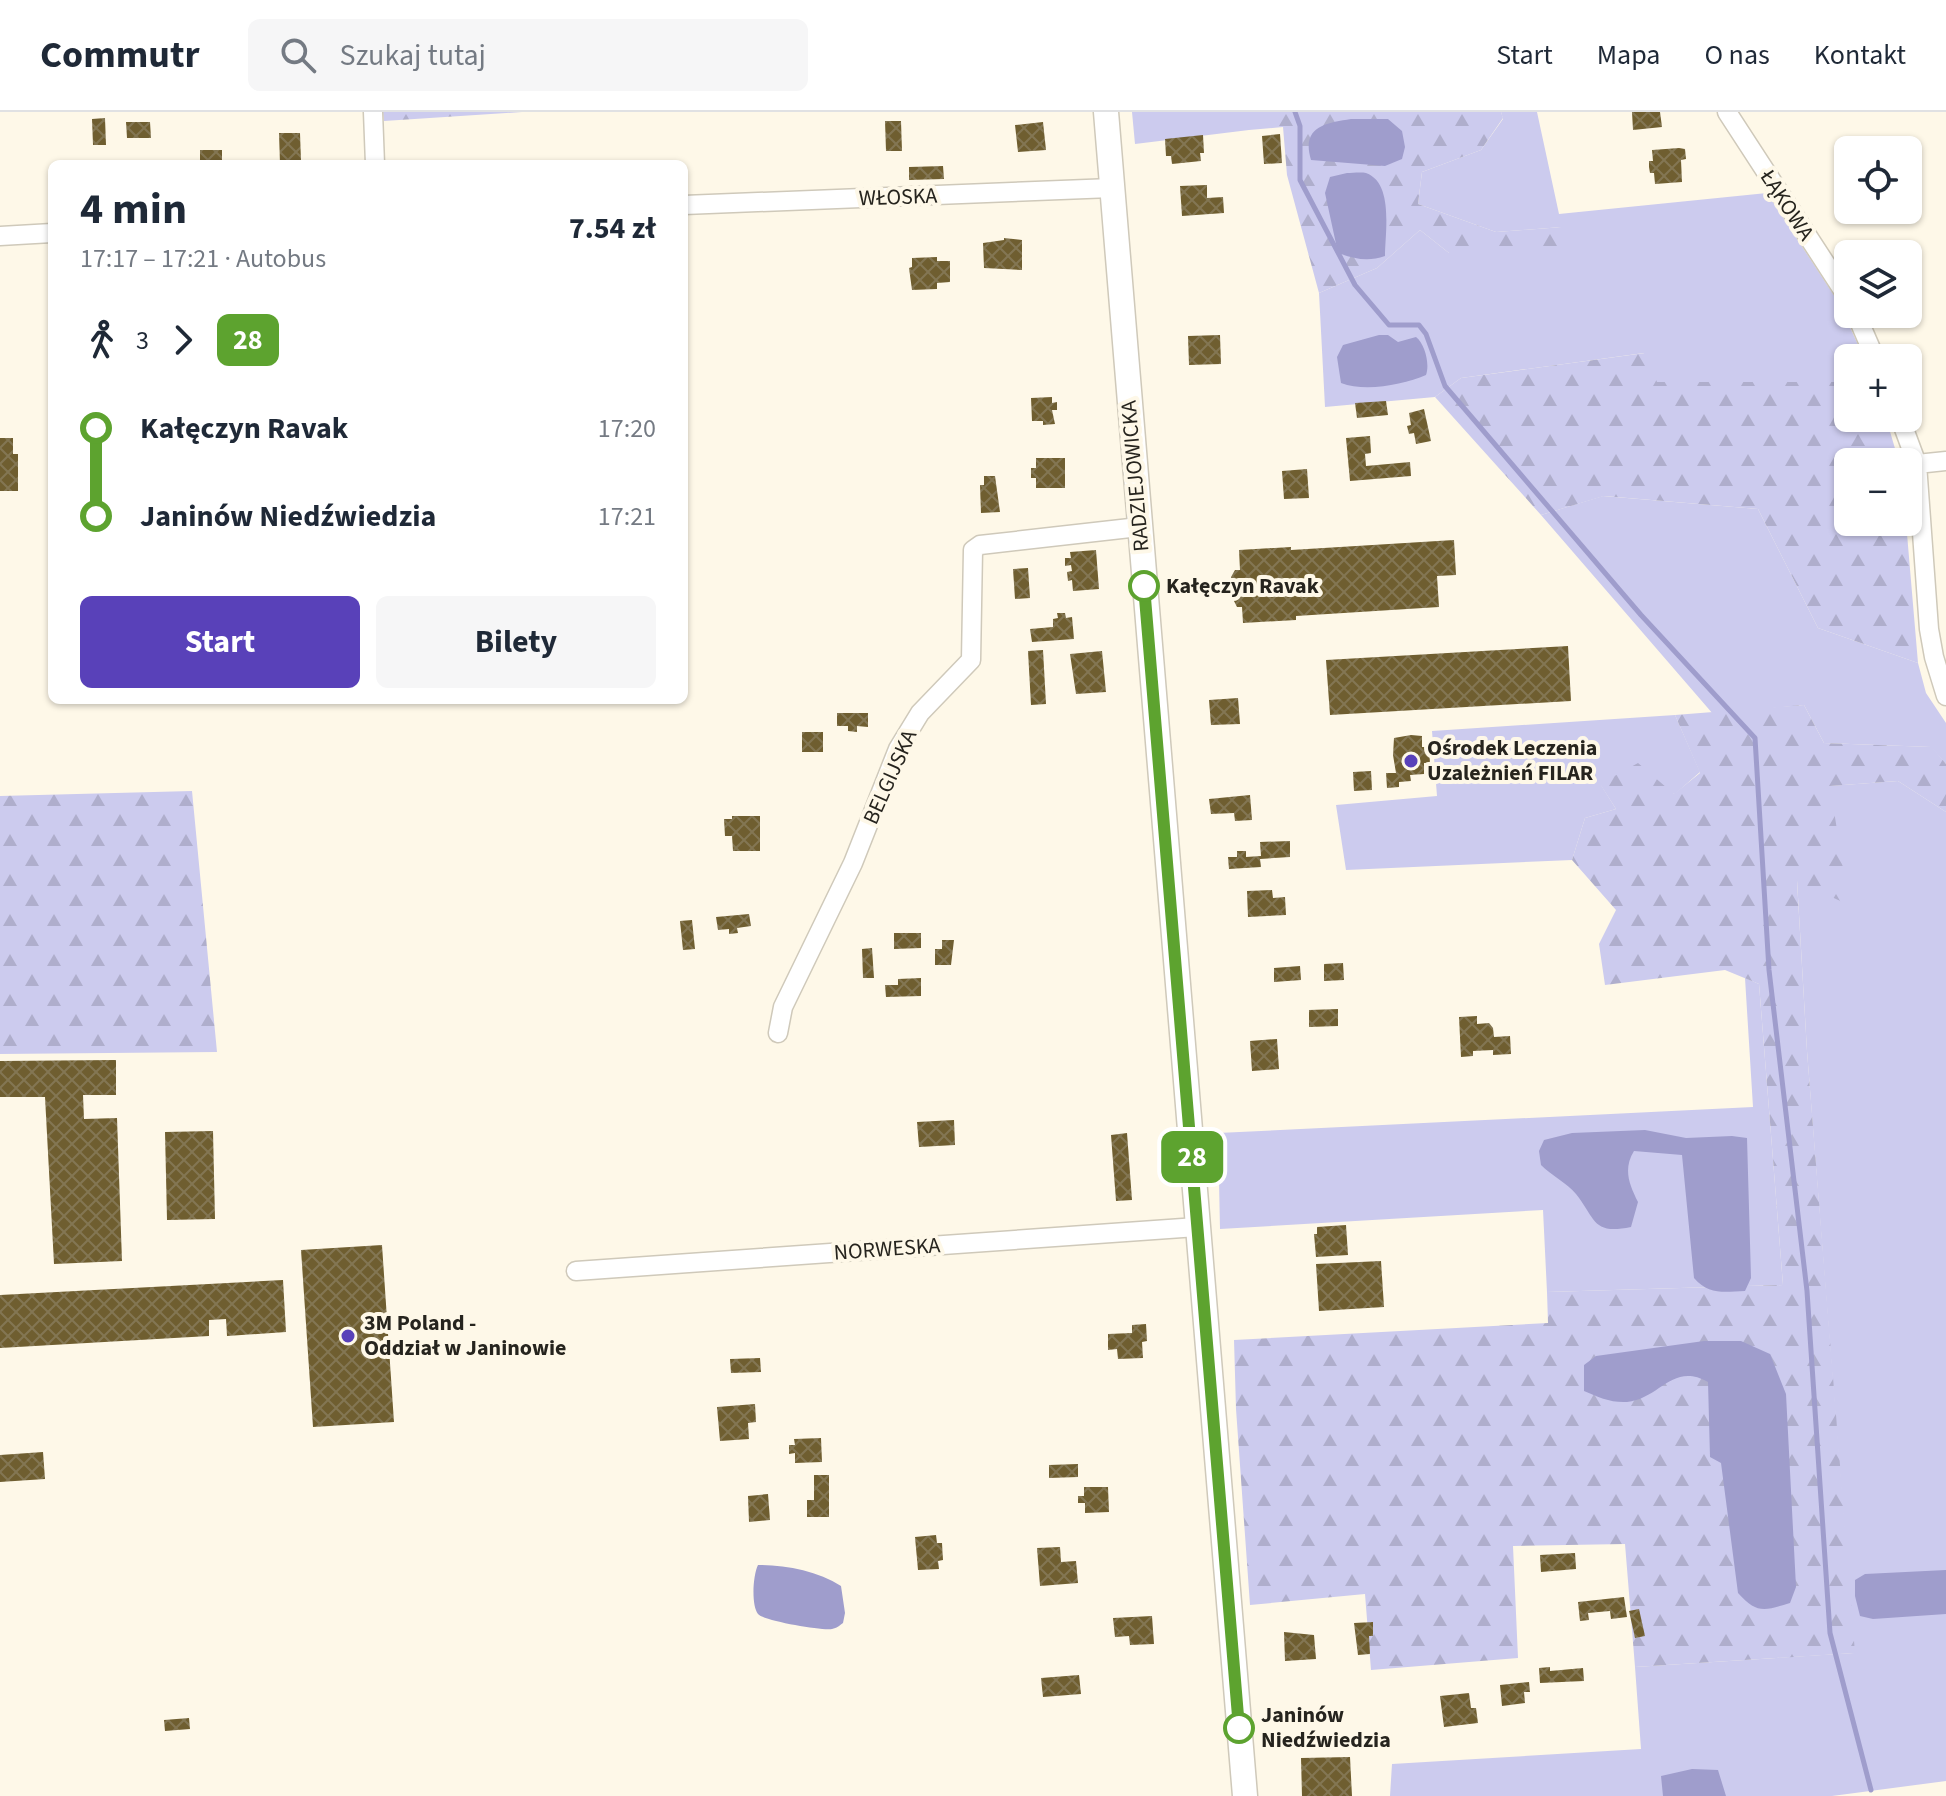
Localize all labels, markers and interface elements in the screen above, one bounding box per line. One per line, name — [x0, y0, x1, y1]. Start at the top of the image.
search box — [248, 19, 808, 91]
text: Commutr — [40, 28, 200, 82]
icon: search — [276, 33, 320, 77]
text: Szukaj tutaj — [340, 34, 486, 77]
text: Start — [1496, 35, 1553, 75]
text: Mapa — [1597, 35, 1660, 75]
text: O nas — [1704, 35, 1770, 75]
text: Kontakt — [1814, 35, 1906, 75]
map controls — [1834, 136, 1922, 536]
button: locate — [1834, 136, 1922, 224]
street label: ŁĄKOWA — [1752, 162, 1822, 247]
text: 4 min — [80, 178, 187, 241]
street label: WŁOSKA — [858, 180, 938, 214]
text: 7.54 zł — [569, 207, 656, 250]
text: 17:17 – 17:21 · Autobus — [80, 240, 326, 277]
button: layers — [1834, 240, 1922, 328]
icon: walk — [80, 318, 124, 362]
icon: forward — [161, 318, 205, 362]
text: 28 — [233, 320, 263, 360]
text: 3 — [136, 322, 149, 359]
button: + — [1834, 344, 1922, 432]
street label: RADZIEJOWICKA — [1112, 399, 1158, 553]
text: Kałęczyn Ravak — [140, 407, 348, 450]
text: 17:20 — [598, 410, 656, 447]
button: − — [1834, 448, 1922, 536]
text: Janinów Niedźwiedzia — [140, 495, 436, 538]
text: 17:21 — [598, 498, 656, 535]
place label: Kałęczyn Ravak — [1166, 570, 1319, 602]
marker: Kałęczyn Ravak — [1129, 571, 1159, 601]
button: Start — [80, 596, 360, 688]
button: Bilety — [376, 596, 656, 688]
street label: BELGIJSKA — [855, 724, 925, 830]
place label: Ośrodek Leczenia Uzależnień FILAR — [1427, 732, 1597, 789]
marker: Ośrodek Leczenia Uzależnień FILAR — [1402, 752, 1420, 770]
line badge: 28 — [1156, 1131, 1228, 1183]
text: 28 — [1177, 1137, 1207, 1177]
street label: NORWESKA — [833, 1229, 941, 1269]
place label: 3M Poland - Oddział w Janinowie — [364, 1307, 566, 1364]
marker: 3M Poland - Oddział w Janinowie — [339, 1327, 357, 1345]
place label: Janinów Niedźwiedzia — [1261, 1699, 1391, 1756]
marker: Janinów Niedźwiedzia — [1224, 1713, 1254, 1743]

